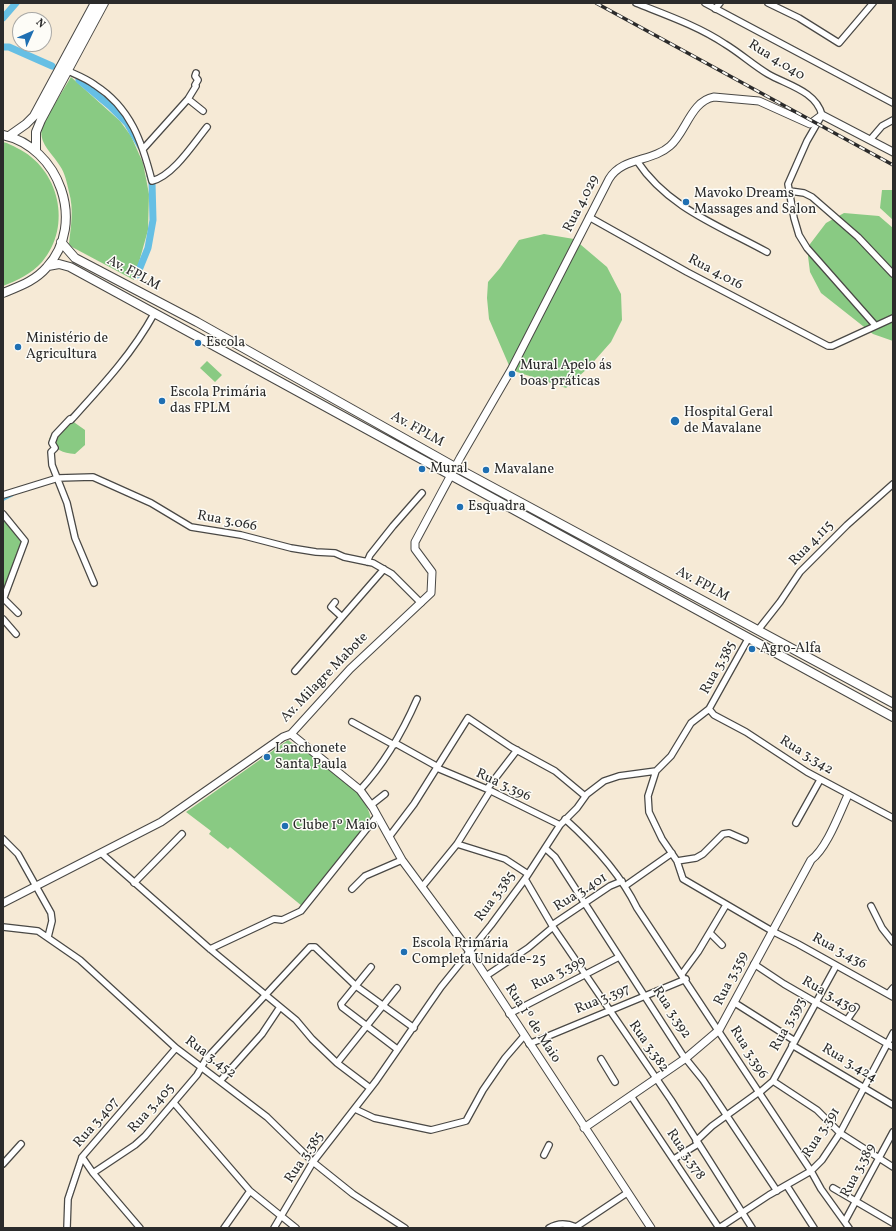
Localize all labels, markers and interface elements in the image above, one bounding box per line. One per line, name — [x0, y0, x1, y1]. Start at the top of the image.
north arrow — [12, 12, 52, 52]
text: N — [32, 16, 48, 32]
street label: Rua 4.040 — [745, 37, 807, 85]
street label: Rua 4.029 — [560, 173, 604, 235]
place label: Mavoko Dreams Massages and Salon — [694, 186, 816, 218]
marker: Mavoko Dreams Massages and Salon — [681, 197, 691, 207]
street label: Rua 4.016 — [685, 252, 745, 294]
street label: Av. FPLM — [103, 253, 163, 295]
place label: Ministério de Agricultura — [26, 331, 108, 364]
place label: Escola — [206, 335, 245, 351]
marker: Escola — [193, 338, 203, 348]
marker: Ministério de Agricultura — [13, 342, 23, 352]
place label: Mural Apelo ás boas práticas — [520, 358, 612, 390]
marker: Mural Apelo ás boas práticas — [507, 369, 517, 379]
place label: Escola Primária das FPLM — [170, 385, 267, 418]
marker: Escola Primária das FPLM — [157, 396, 167, 406]
place label: Hospital Geral de Mavalane — [684, 405, 773, 438]
street label: Av. FPLM — [388, 409, 446, 451]
marker: Hospital Geral de Mavalane — [669, 415, 681, 427]
place label: Mural — [430, 461, 468, 477]
place label: Mavalane — [494, 462, 554, 478]
marker: Mural — [417, 464, 427, 474]
marker: Mavalane — [481, 465, 491, 475]
place label: Esquadra — [468, 499, 526, 515]
marker: Esquadra — [455, 502, 465, 512]
street label: Rua 3.066 — [196, 508, 258, 536]
street label: Rua 4.115 — [786, 518, 838, 570]
street label: Av. FPLM — [672, 564, 732, 606]
street label: Av. Milagre Mabote — [278, 629, 372, 727]
street label: Rua 3.385 — [698, 639, 740, 697]
place label: Agro-Alfa — [760, 641, 821, 657]
marker: Agro-Alfa — [747, 644, 757, 654]
street label: Rua 3.342 — [776, 733, 836, 779]
place label: Lanchonete Santa Paula — [275, 741, 347, 774]
marker: Lanchonete Santa Paula — [262, 752, 272, 762]
street label: Rua 3.396 — [473, 766, 533, 806]
place label: Clube 1º Maio — [293, 818, 377, 834]
marker: Clube 1º Maio — [280, 821, 290, 831]
street label: Rua 3.385 — [472, 869, 520, 925]
street label: Rua 3.401 — [551, 870, 611, 916]
street label: Rua 3.436 — [809, 930, 869, 974]
place label: Escola Primária Completa Unidade-25 — [412, 936, 546, 968]
marker: Escola Primária Completa Unidade-25 — [399, 947, 409, 957]
street label: Rua 3.359 — [711, 949, 753, 1009]
street label: Rua 3.399 — [529, 953, 589, 995]
street label: Rua 3.430 — [798, 974, 860, 1018]
street label: Rua 3.397 — [573, 981, 633, 1019]
street label: Rua 1º de Maio — [500, 982, 564, 1066]
street label: Rua 3.392 — [648, 984, 694, 1042]
street label: Rua 3.393 — [768, 995, 810, 1055]
street label: Rua 3.382 — [624, 1018, 672, 1076]
street label: Rua 3.396 — [725, 1024, 771, 1082]
street label: Rua 3.452 — [181, 1033, 239, 1083]
street label: Rua 3.424 — [818, 1041, 880, 1087]
street label: Rua 3.405 — [125, 1081, 179, 1137]
street label: Rua 3.407 — [71, 1094, 123, 1152]
street label: Rua 3.391 — [799, 1105, 845, 1161]
street label: Rua 3.378 — [662, 1126, 708, 1184]
street label: Rua 3.385 — [282, 1129, 328, 1187]
street label: Rua 3.389 — [838, 1141, 880, 1201]

